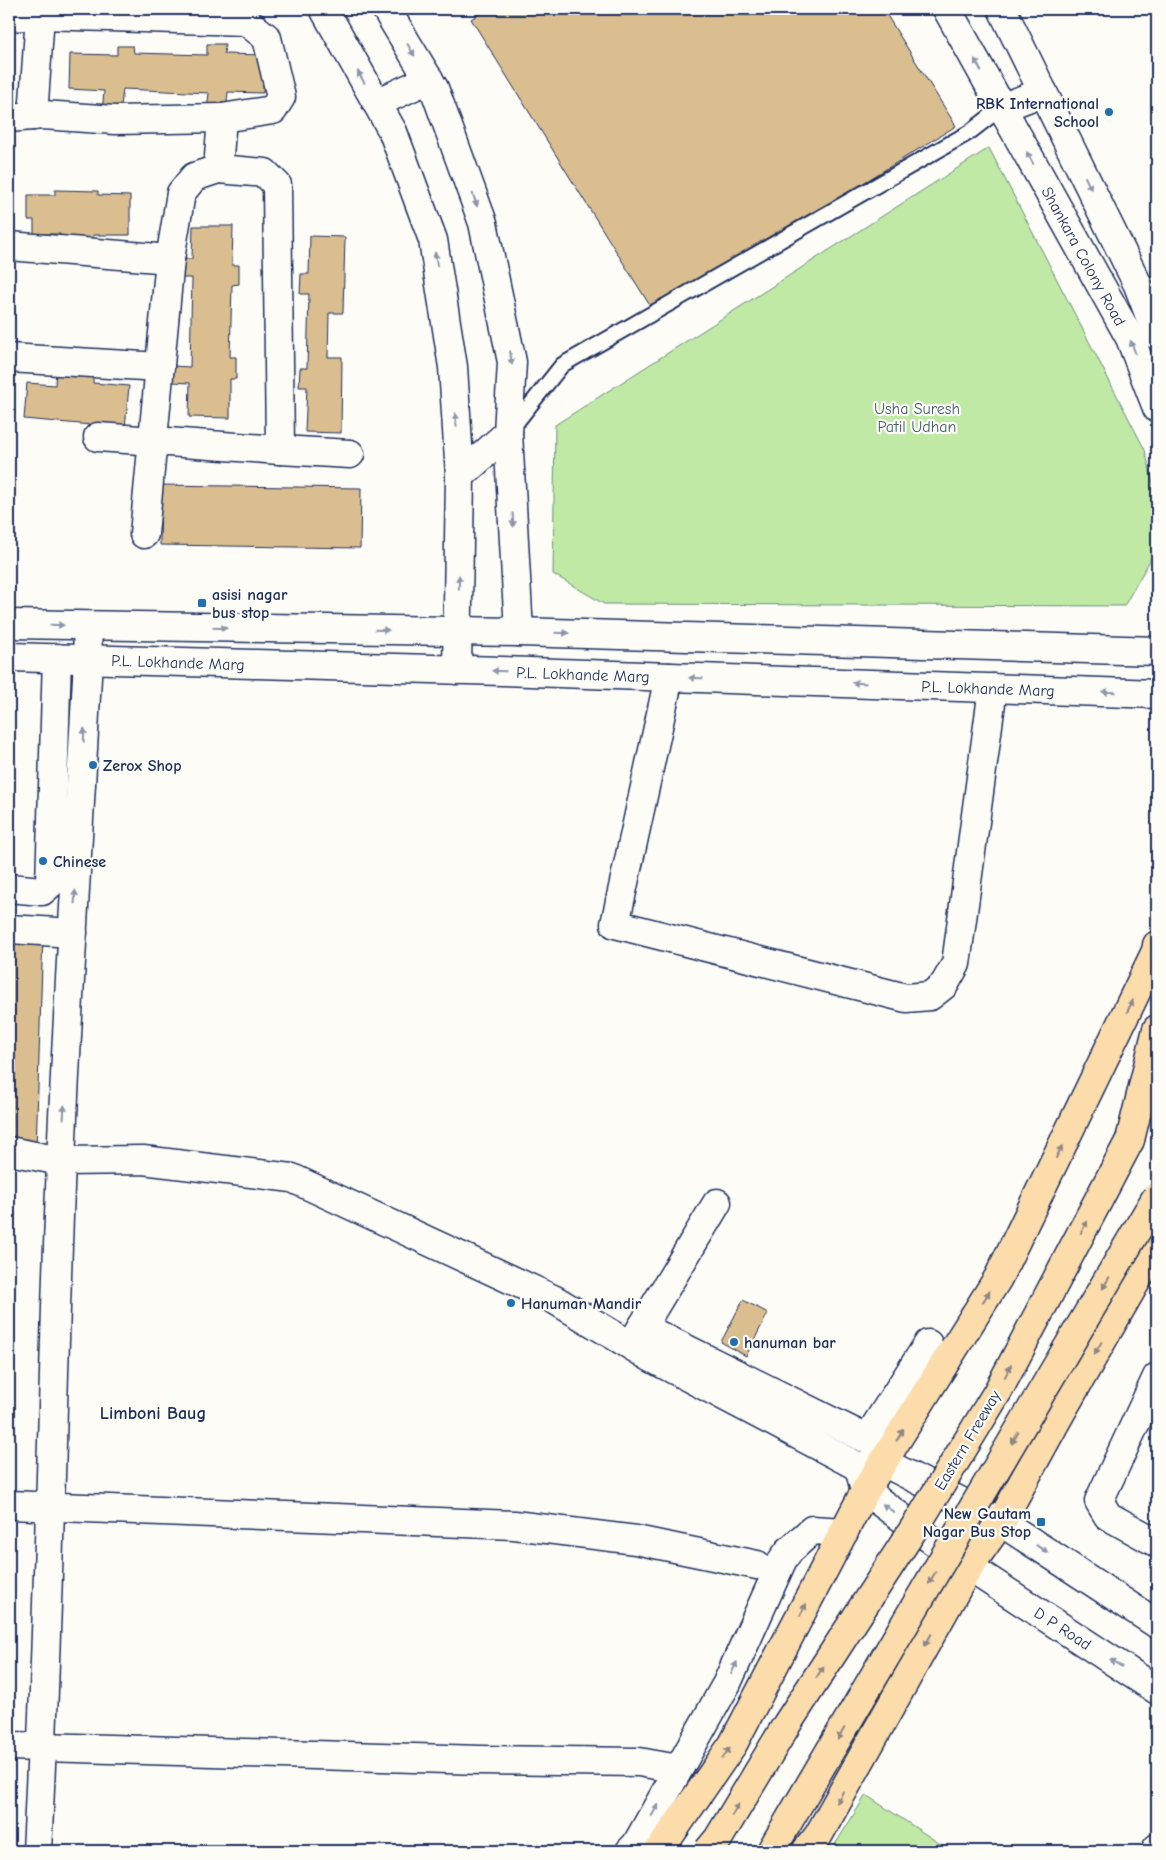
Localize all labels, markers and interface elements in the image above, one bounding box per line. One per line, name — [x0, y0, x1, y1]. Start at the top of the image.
one-way arrow — [407, 44, 416, 57]
one-way arrow — [973, 58, 982, 72]
one-way arrow — [357, 70, 366, 83]
place label: RBK International School — [976, 95, 1099, 131]
marker: RBK International School — [1103, 106, 1115, 118]
one-way arrow — [1025, 152, 1034, 165]
one-way arrow — [1084, 176, 1092, 190]
street label: Shankara Colony Road — [1037, 184, 1129, 329]
one-way arrow — [472, 192, 479, 207]
one-way arrow — [432, 250, 440, 266]
one-way arrow — [1129, 339, 1136, 354]
one-way arrow — [507, 350, 515, 366]
park label: Usha Suresh Patil Udhan — [874, 400, 960, 436]
one-way arrow — [452, 411, 460, 427]
one-way arrow — [510, 512, 518, 528]
one-way arrow — [455, 574, 463, 590]
place label: asisi nagar bus stop — [212, 586, 288, 622]
marker: asisi nagar bus stop — [196, 597, 208, 609]
one-way arrow — [50, 622, 66, 630]
one-way arrow — [212, 624, 228, 632]
one-way arrow — [375, 626, 391, 634]
one-way arrow — [555, 629, 571, 637]
street label: P.L. Lokhande Marg — [111, 652, 245, 674]
street label: P.L. Lokhande Marg — [516, 664, 650, 686]
one-way arrow — [491, 667, 507, 675]
one-way arrow — [688, 673, 704, 681]
street label: P.L. Lokhande Marg — [921, 678, 1055, 700]
one-way arrow — [850, 679, 866, 687]
one-way arrow — [1100, 688, 1116, 696]
one-way arrow — [80, 727, 88, 743]
place label: Zerox Shop — [103, 757, 181, 775]
marker: Zerox Shop — [87, 759, 99, 771]
place label: Chinese — [53, 853, 106, 871]
marker: Chinese — [37, 855, 49, 867]
one-way arrow — [71, 889, 79, 905]
one-way arrow — [1126, 999, 1134, 1013]
one-way arrow — [60, 1104, 68, 1120]
one-way arrow — [1055, 1145, 1064, 1160]
one-way arrow — [1080, 1220, 1088, 1235]
one-way arrow — [1101, 1277, 1110, 1290]
one-way arrow — [982, 1291, 991, 1304]
place label: Hanuman Mandir — [521, 1295, 642, 1313]
marker: Hanuman Mandir — [505, 1297, 517, 1309]
place label: hanuman bar — [744, 1334, 836, 1352]
marker: hanuman bar — [728, 1336, 740, 1348]
one-way arrow — [1094, 1341, 1103, 1354]
one-way arrow — [1004, 1364, 1012, 1378]
street label: Eastern Freeway — [931, 1387, 1005, 1494]
district label: Limboni Baug — [100, 1403, 206, 1424]
one-way arrow — [895, 1429, 905, 1442]
one-way arrow — [1010, 1432, 1019, 1445]
one-way arrow — [881, 1503, 894, 1513]
place label: New Gautam Nagar Bus Stop — [923, 1505, 1031, 1541]
marker: New Gautam Nagar Bus Stop — [1035, 1516, 1047, 1528]
one-way arrow — [1036, 1544, 1049, 1554]
one-way arrow — [928, 1572, 937, 1585]
one-way arrow — [799, 1603, 807, 1617]
street label: D P Road — [1031, 1604, 1094, 1654]
one-way arrow — [924, 1634, 933, 1647]
one-way arrow — [1110, 1658, 1123, 1668]
one-way arrow — [730, 1661, 738, 1675]
one-way arrow — [815, 1666, 825, 1679]
one-way arrow — [837, 1726, 845, 1741]
one-way arrow — [721, 1746, 731, 1760]
one-way arrow — [835, 1790, 844, 1803]
one-way arrow — [651, 1803, 660, 1816]
one-way arrow — [730, 1804, 739, 1817]

